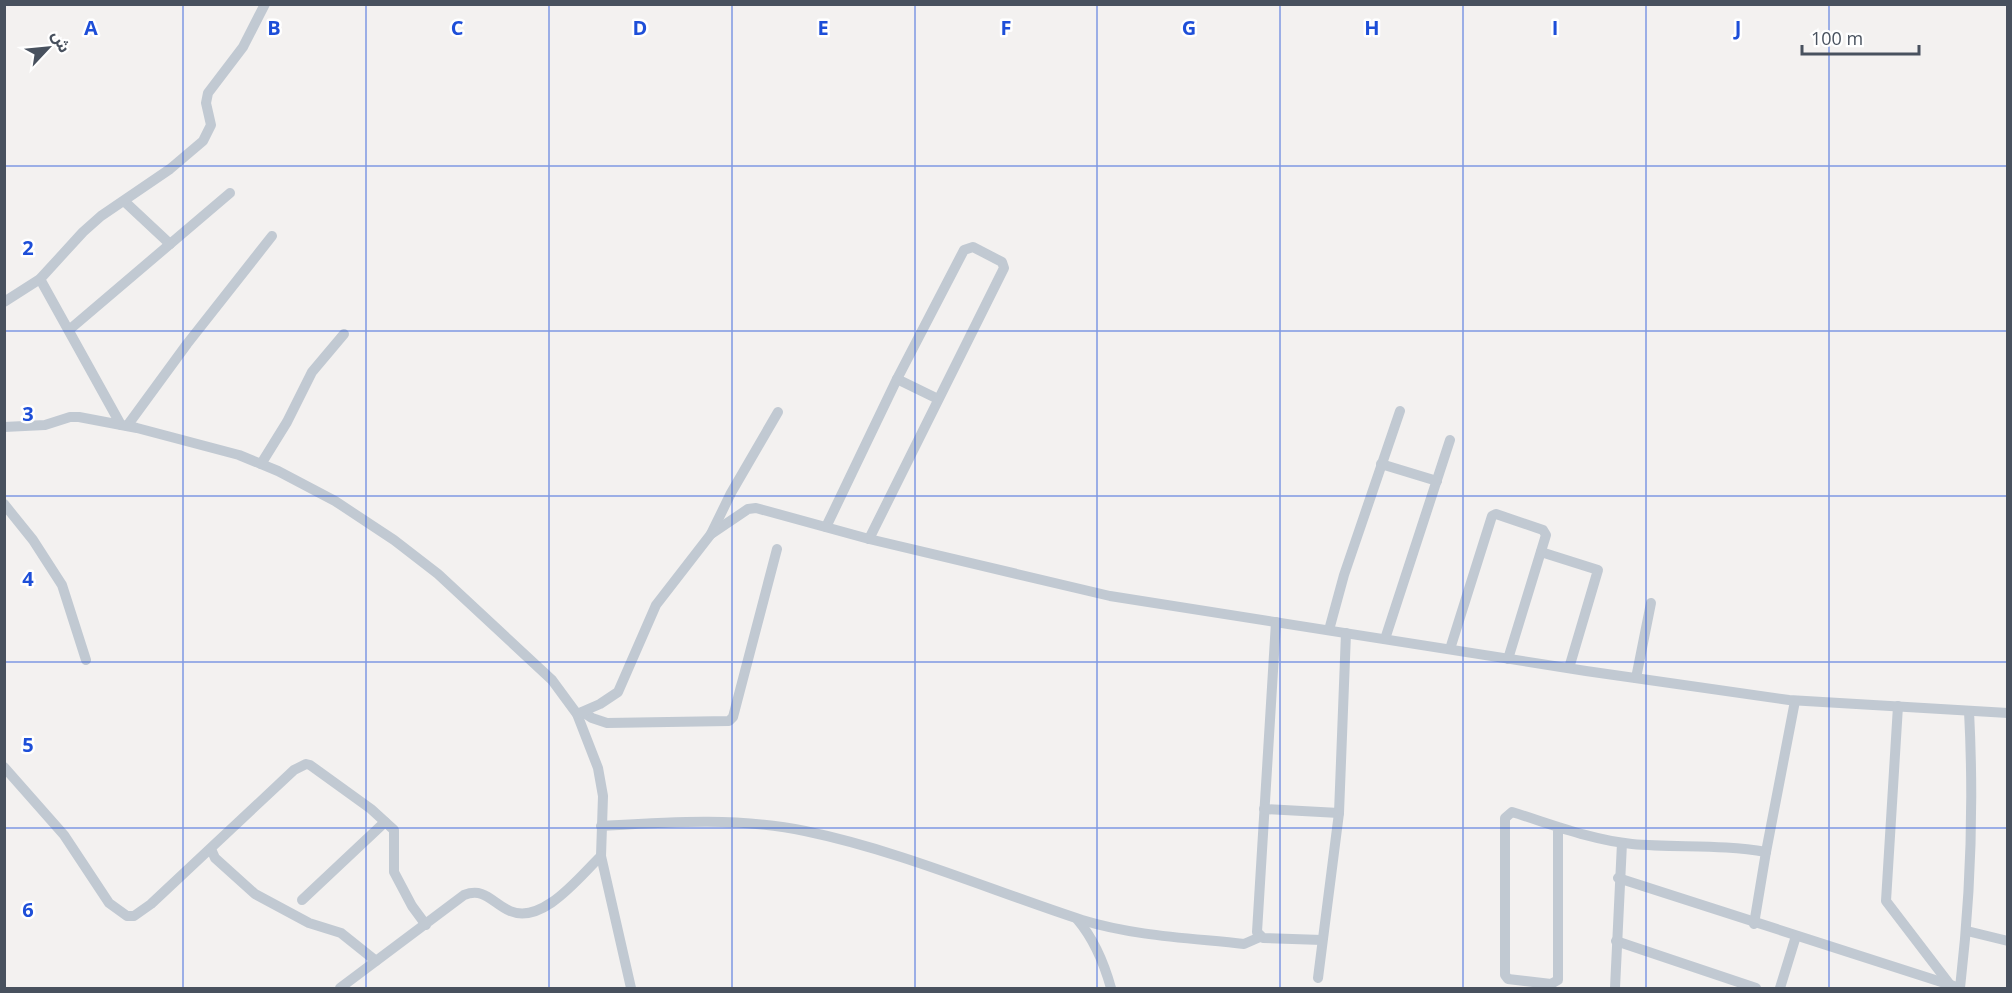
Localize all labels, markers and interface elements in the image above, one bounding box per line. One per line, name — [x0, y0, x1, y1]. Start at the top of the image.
text: A — [84, 14, 98, 41]
text: B — [267, 14, 281, 41]
text: C — [451, 14, 464, 41]
text: D — [633, 14, 647, 41]
text: E — [817, 14, 829, 41]
text: F — [1001, 14, 1011, 41]
text: G — [1182, 14, 1196, 41]
text: H — [1364, 14, 1380, 41]
text: I — [1552, 14, 1558, 41]
text: J — [1733, 14, 1741, 41]
north arrow — [18, 18, 78, 78]
scale bar — [1802, 18, 1919, 56]
text: 100 m — [1811, 26, 1863, 50]
text: ش — [47, 27, 76, 56]
text: 2 — [22, 234, 34, 261]
text: 3 — [22, 400, 34, 427]
text: 4 — [22, 565, 34, 592]
text: 5 — [22, 731, 34, 758]
text: 6 — [22, 896, 34, 923]

